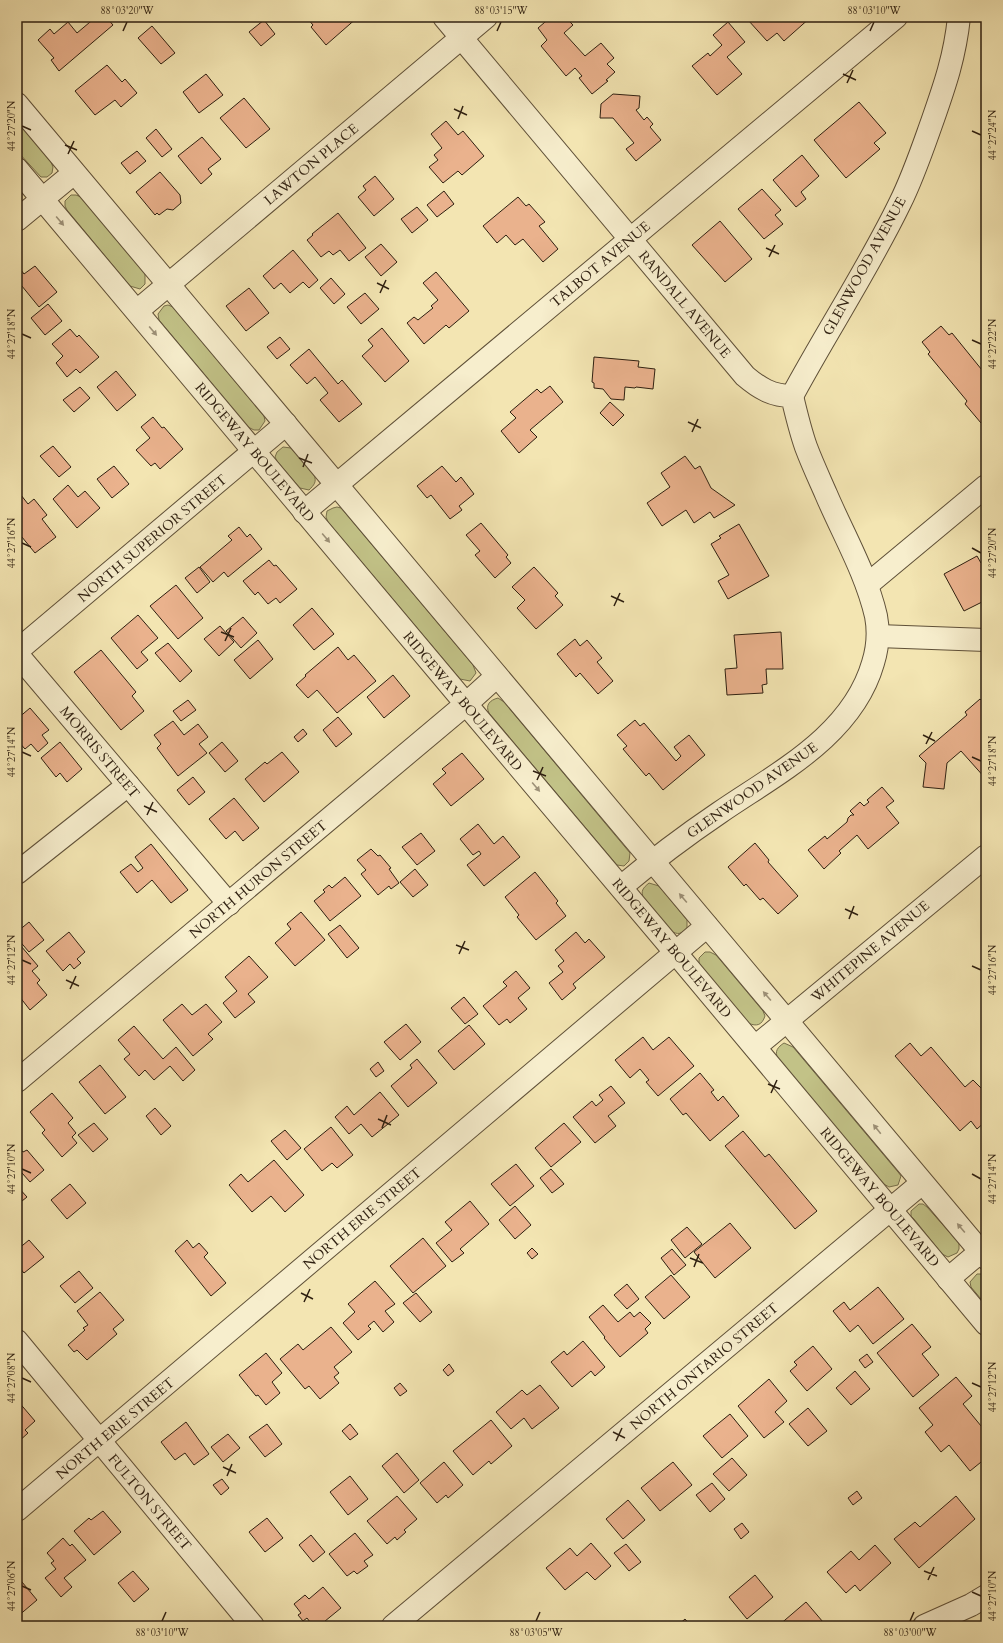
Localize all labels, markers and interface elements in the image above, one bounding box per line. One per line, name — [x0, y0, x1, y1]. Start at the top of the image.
text: 88°03'20"W — [100, 4, 155, 18]
text: 88°03'15"W — [474, 4, 529, 18]
text: 88°03'10"W — [847, 4, 902, 18]
text: 44°27'20"N — [5, 100, 19, 151]
text: 44°27'24"N — [986, 109, 1000, 160]
street label: LAWTON PLACE — [260, 119, 363, 210]
street label: GLENWOOD AVENUE — [818, 193, 911, 339]
one-way arrow — [56, 215, 65, 226]
street label: TALBOT AVENUE — [546, 217, 655, 312]
street label: RANDALL AVENUE — [634, 247, 735, 362]
text: 44°27'18"N — [5, 308, 19, 359]
text: 44°27'22"N — [986, 318, 1000, 369]
one-way arrow — [149, 325, 158, 336]
street label: RIDGEWAY BOULEVARD — [191, 379, 319, 526]
street label: NORTH SUPERIOR STREET — [74, 470, 231, 607]
text: 44°27'16"N — [5, 517, 19, 568]
text: 44°27'20"N — [986, 527, 1000, 578]
one-way arrow — [322, 533, 331, 543]
street label: RIDGEWAY BOULEVARD — [399, 628, 527, 775]
street label: MORRIS STREET — [55, 702, 144, 802]
text: 44°27'14"N — [5, 726, 19, 777]
text: 44°27'18"N — [986, 735, 1000, 786]
street label: GLENWOOD AVENUE — [683, 738, 822, 843]
one-way arrow — [532, 782, 541, 793]
street label: NORTH HURON STREET — [185, 816, 331, 943]
street label: RIDGEWAY BOULEVARD — [608, 875, 736, 1022]
one-way arrow — [678, 892, 687, 903]
street label: WHITEPINE AVENUE — [806, 896, 934, 1007]
text: 44°27'12"N — [5, 934, 19, 985]
text: 44°27'16"N — [986, 944, 1000, 995]
one-way arrow — [763, 991, 772, 1002]
one-way arrow — [873, 1123, 882, 1134]
street label: RIDGEWAY BOULEVARD — [816, 1124, 944, 1271]
text: 44°27'10"N — [5, 1143, 19, 1194]
text: 44°27'14"N — [986, 1153, 1000, 1204]
street label: NORTH ERIE STREET — [299, 1163, 426, 1274]
one-way arrow — [956, 1223, 965, 1234]
street label: NORTH ONTARIO STREET — [626, 1298, 783, 1434]
text: 44°27'08"N — [5, 1352, 19, 1403]
text: 44°27'12"N — [986, 1361, 1000, 1412]
street label: NORTH ERIE STREET — [52, 1373, 179, 1484]
street label: FULTON STREET — [104, 1450, 196, 1555]
text: 44°27'06"N — [5, 1560, 19, 1611]
text: 44°27'10"N — [986, 1570, 1000, 1621]
text: 88°03'10"W — [135, 1626, 190, 1640]
text: 88°03'05"W — [509, 1626, 564, 1640]
text: 88°03'00"W — [883, 1626, 938, 1640]

